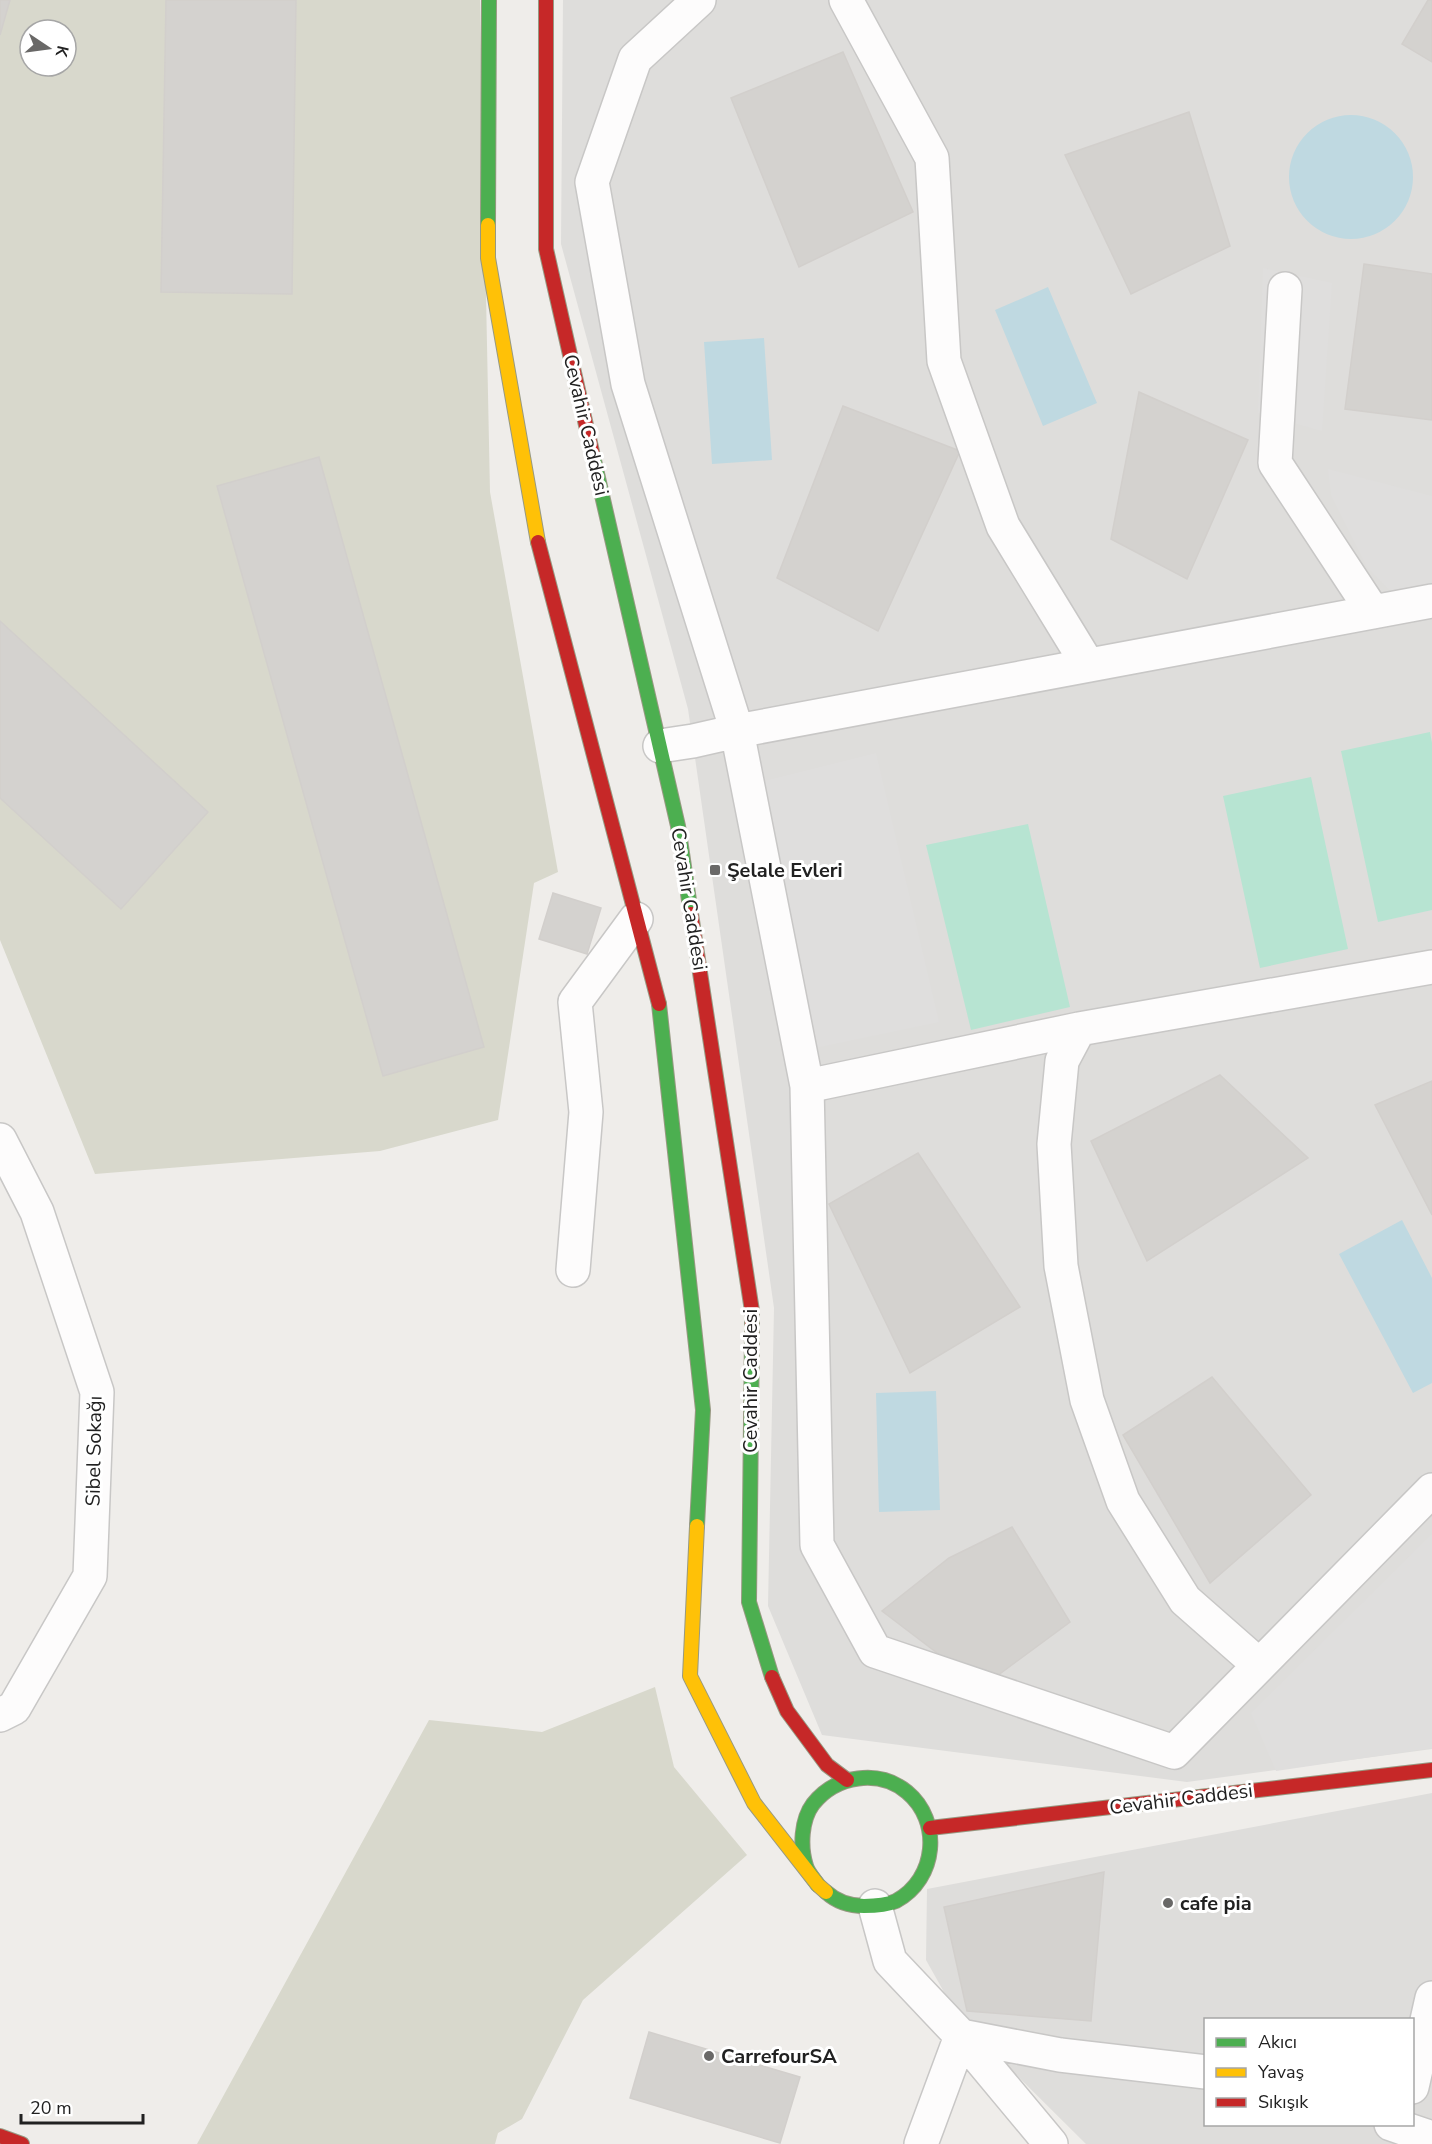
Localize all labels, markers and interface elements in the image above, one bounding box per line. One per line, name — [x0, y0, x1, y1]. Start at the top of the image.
north arrow — [18, 18, 78, 78]
text: K — [49, 43, 74, 60]
street label: Cevahir Caddesi — [557, 352, 615, 498]
street label: Cevahir Caddesi — [664, 826, 714, 972]
place label: Şelale Evleri — [727, 857, 843, 884]
marker: Şelale Evleri — [708, 863, 722, 877]
street label: Cevahir Caddesi — [737, 1309, 764, 1453]
street label: Sibel Sokağı — [80, 1395, 108, 1507]
street label: Cevahir Caddesi — [1108, 1777, 1254, 1821]
place label: cafe pia — [1180, 1890, 1252, 1917]
marker: cafe pia — [1161, 1896, 1175, 1910]
legend — [1204, 2018, 1414, 2126]
text: Akıcı — [1258, 2030, 1297, 2054]
place label: CarrefourSA — [721, 2043, 837, 2070]
marker: CarrefourSA — [702, 2049, 716, 2063]
text: Yavaş — [1257, 2060, 1304, 2084]
scale bar — [21, 2087, 142, 2125]
text: Sıkışık — [1258, 2090, 1309, 2114]
text: 20 m — [30, 2096, 72, 2120]

